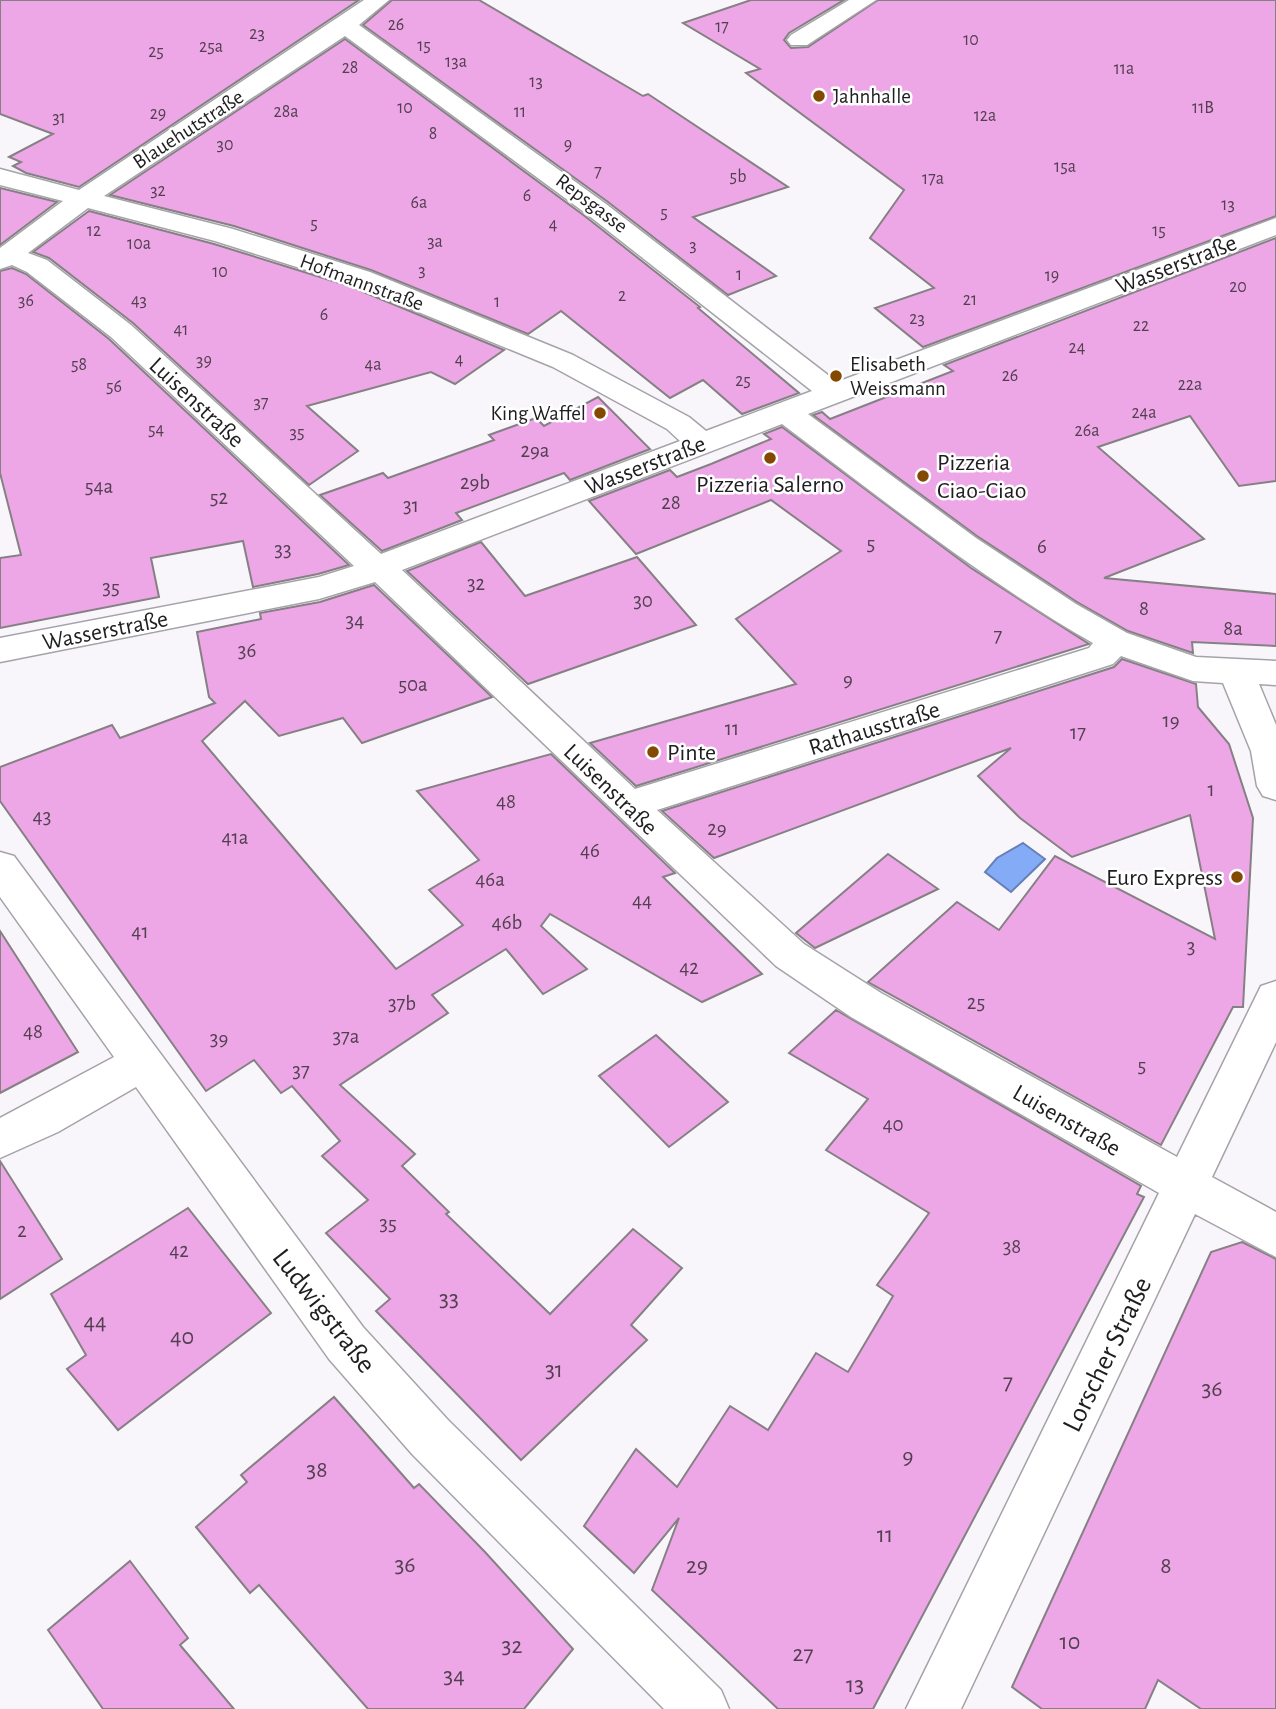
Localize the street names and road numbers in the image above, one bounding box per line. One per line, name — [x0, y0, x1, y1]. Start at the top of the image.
street label: Blauehutstraße — [129, 86, 247, 173]
street label: Repsgasse — [552, 170, 632, 237]
street label: Wasserstraße — [1113, 231, 1240, 299]
street label: Hofmannstraße — [297, 250, 427, 315]
street label: Luisenstraße — [144, 353, 248, 452]
street label: Wasserstraße — [582, 432, 709, 500]
street label: Wasserstraße — [40, 607, 170, 655]
street label: Rathausstraße — [806, 698, 943, 760]
street label: Luisenstraße — [559, 739, 662, 840]
street label: Luisenstraße — [1009, 1081, 1124, 1161]
street label: Ludwigstraße — [267, 1244, 380, 1379]
street label: Lorscher Straße — [1058, 1273, 1157, 1437]

